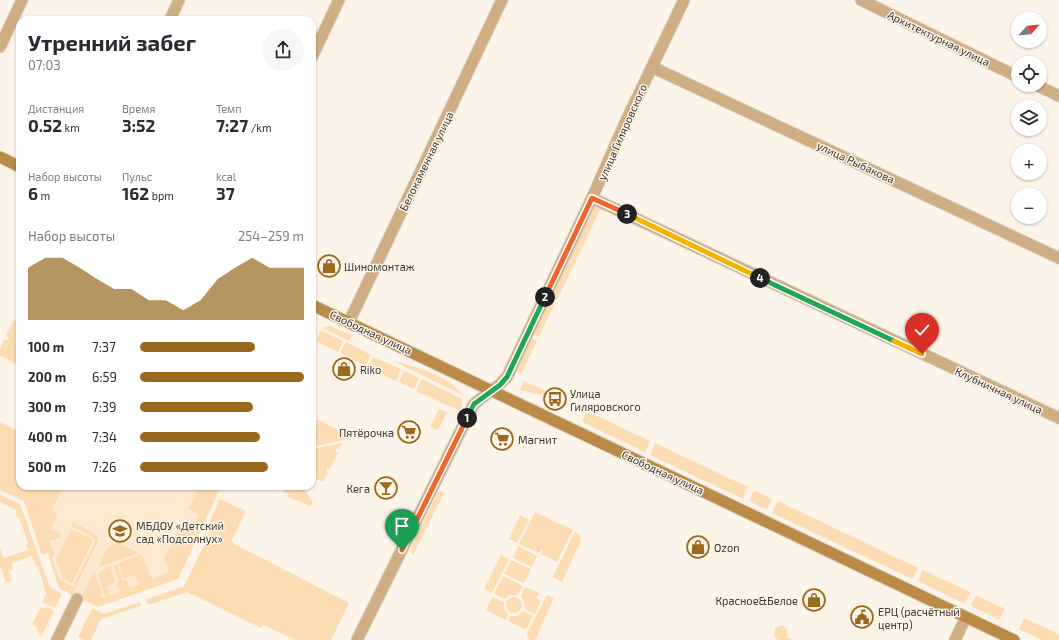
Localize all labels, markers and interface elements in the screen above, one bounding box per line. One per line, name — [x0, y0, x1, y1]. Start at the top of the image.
street label: Архитектурная улица — [885, 8, 992, 69]
north arrow — [1011, 12, 1047, 48]
map controls — [1011, 12, 1047, 224]
text: Утренний забег — [28, 29, 196, 55]
button: share — [262, 29, 304, 71]
button: locate — [1011, 56, 1047, 92]
text: 07:03 — [28, 57, 61, 73]
street label: улица Гиляровского — [595, 82, 650, 183]
button: layers — [1011, 100, 1047, 136]
text: Дистанция — [28, 102, 84, 115]
text: Время — [122, 102, 155, 115]
text: Темп — [216, 102, 242, 115]
street label: Белокаменная улица — [396, 109, 457, 213]
text: 0.52 — [28, 115, 62, 135]
text: 3:52 — [122, 115, 155, 135]
text: 7:27 — [216, 115, 248, 135]
text: km — [62, 121, 80, 134]
text: /km — [248, 121, 272, 134]
street label: улица Рыбакова — [815, 138, 897, 187]
button: + — [1011, 144, 1047, 180]
text: Набор высоты — [28, 170, 102, 183]
text: Пульс — [122, 170, 152, 183]
text: kcal — [216, 170, 236, 183]
text: 6 — [28, 183, 38, 203]
text: 162 — [122, 183, 149, 203]
text: 37 — [216, 183, 235, 203]
button: − — [1011, 188, 1047, 224]
text: m — [38, 189, 50, 202]
text: bpm — [149, 189, 174, 202]
pin: 3 — [617, 204, 637, 224]
text: 3 — [624, 207, 630, 220]
text: Набор высоты — [28, 228, 115, 244]
text: 254–259 m — [238, 228, 304, 244]
shop icon: Шиномонтаж — [316, 253, 342, 279]
place label: Шиномонтаж — [344, 260, 415, 273]
pin: 4 — [750, 268, 770, 288]
text: 4 — [756, 271, 764, 284]
pin: 2 — [535, 287, 555, 307]
text: 2 — [542, 290, 548, 303]
street label: Свободная улица — [327, 307, 414, 358]
pin — [905, 313, 939, 354]
icon: check — [911, 319, 933, 341]
text: 100 m — [28, 339, 64, 355]
text: 7:37 — [92, 339, 116, 355]
shop icon: Riko — [331, 356, 357, 382]
place label: Riko — [360, 363, 381, 376]
street label: Клубничная улица — [953, 364, 1045, 417]
text: 200 m — [28, 369, 66, 385]
text: 6:59 — [92, 369, 117, 385]
bus stop icon: Улица Гиляровского — [542, 386, 568, 412]
place label: Улица Гиляровского — [570, 387, 641, 413]
text: 300 m — [28, 399, 66, 415]
text: 7:39 — [92, 399, 116, 415]
pin: 1 — [457, 408, 477, 428]
text: 1 — [465, 411, 469, 424]
supermarket icon: Пятёрочка — [396, 419, 422, 445]
place label: Пятёрочка — [339, 426, 394, 439]
supermarket icon: Магнит — [489, 426, 515, 452]
text: 400 m — [28, 429, 67, 445]
text: 7:34 — [92, 429, 117, 445]
place label: Магнит — [518, 433, 558, 446]
street label: Свободная улица — [619, 447, 706, 498]
text: 500 m — [28, 459, 66, 475]
text: 7:26 — [92, 459, 116, 475]
bar icon: Кега — [373, 475, 399, 501]
place label: Кега — [346, 482, 370, 495]
pin — [385, 509, 419, 550]
icon: arrive — [391, 515, 413, 537]
school or university icon: МБДОУ «Детский сад «Подсолнух» — [107, 518, 133, 544]
place label: МБДОУ «Детский сад «Подсолнух» — [136, 519, 224, 546]
shop icon: Ozon — [685, 534, 711, 560]
place label: Ozon — [714, 541, 740, 554]
shop icon: Красное&Белое — [801, 587, 827, 613]
place label: Красное&Белое — [715, 594, 798, 607]
public building icon: ЕРЦ (расчётный центр) — [849, 604, 875, 630]
place label: ЕРЦ (расчётный центр) — [878, 605, 960, 631]

